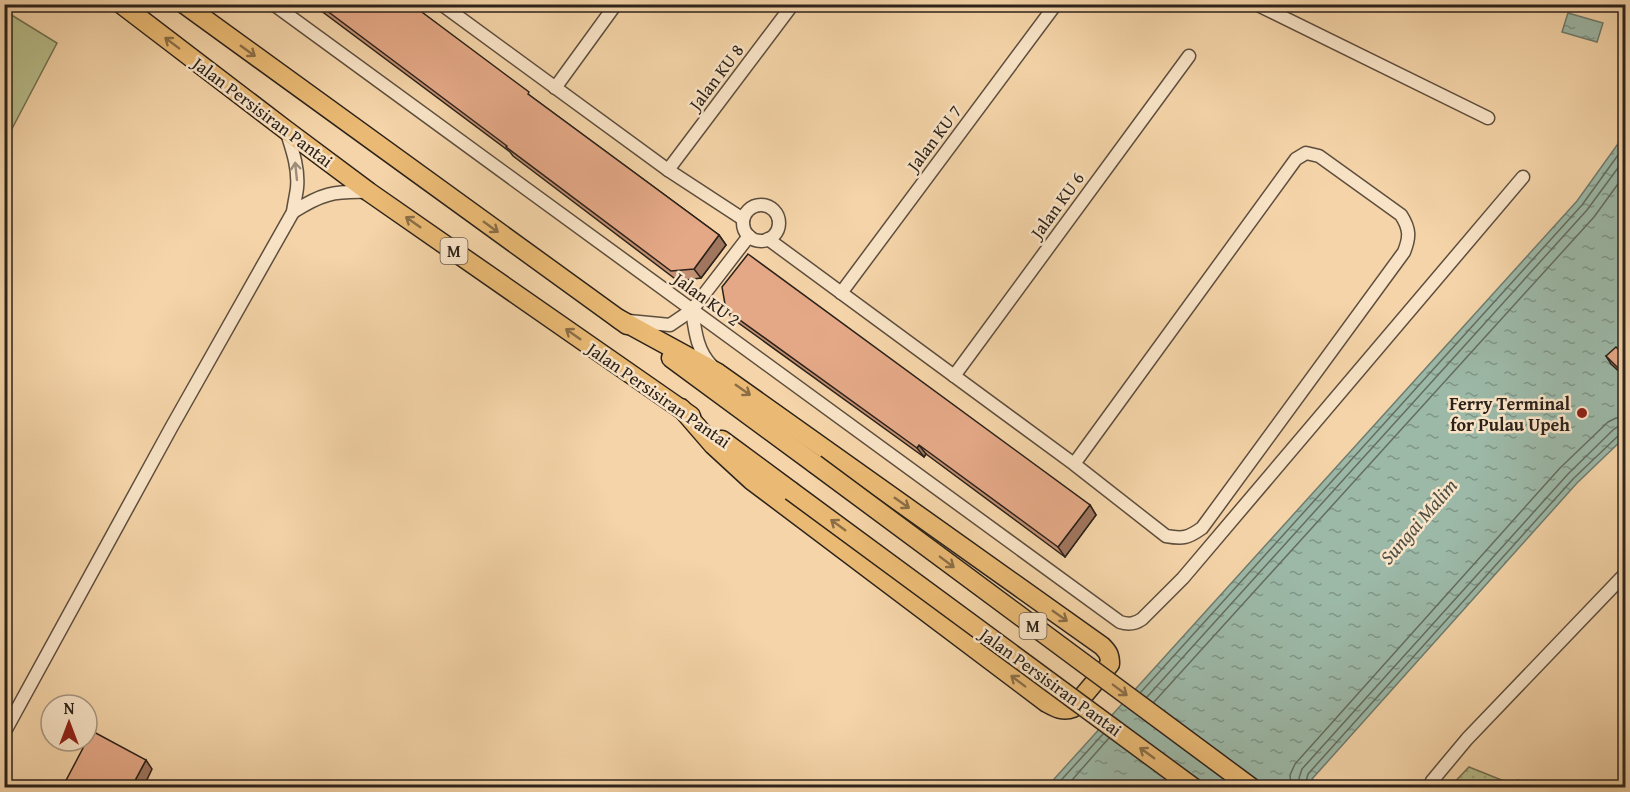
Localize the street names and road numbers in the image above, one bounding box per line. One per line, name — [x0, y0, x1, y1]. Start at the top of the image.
street label: Jalan KU 8 — [681, 38, 750, 117]
street label: Jalan Persisiran Pantai — [185, 49, 339, 174]
street label: Jalan KU 7 — [899, 99, 968, 178]
street label: Jalan KU 6 — [1022, 166, 1091, 246]
road number: M — [440, 238, 468, 264]
street label: Jalan KU 2 — [666, 264, 746, 333]
street label: Jalan Persisiran Pantai — [580, 334, 736, 455]
road number: M — [1020, 613, 1046, 639]
street label: Jalan Persisiran Pantai — [973, 620, 1128, 743]

